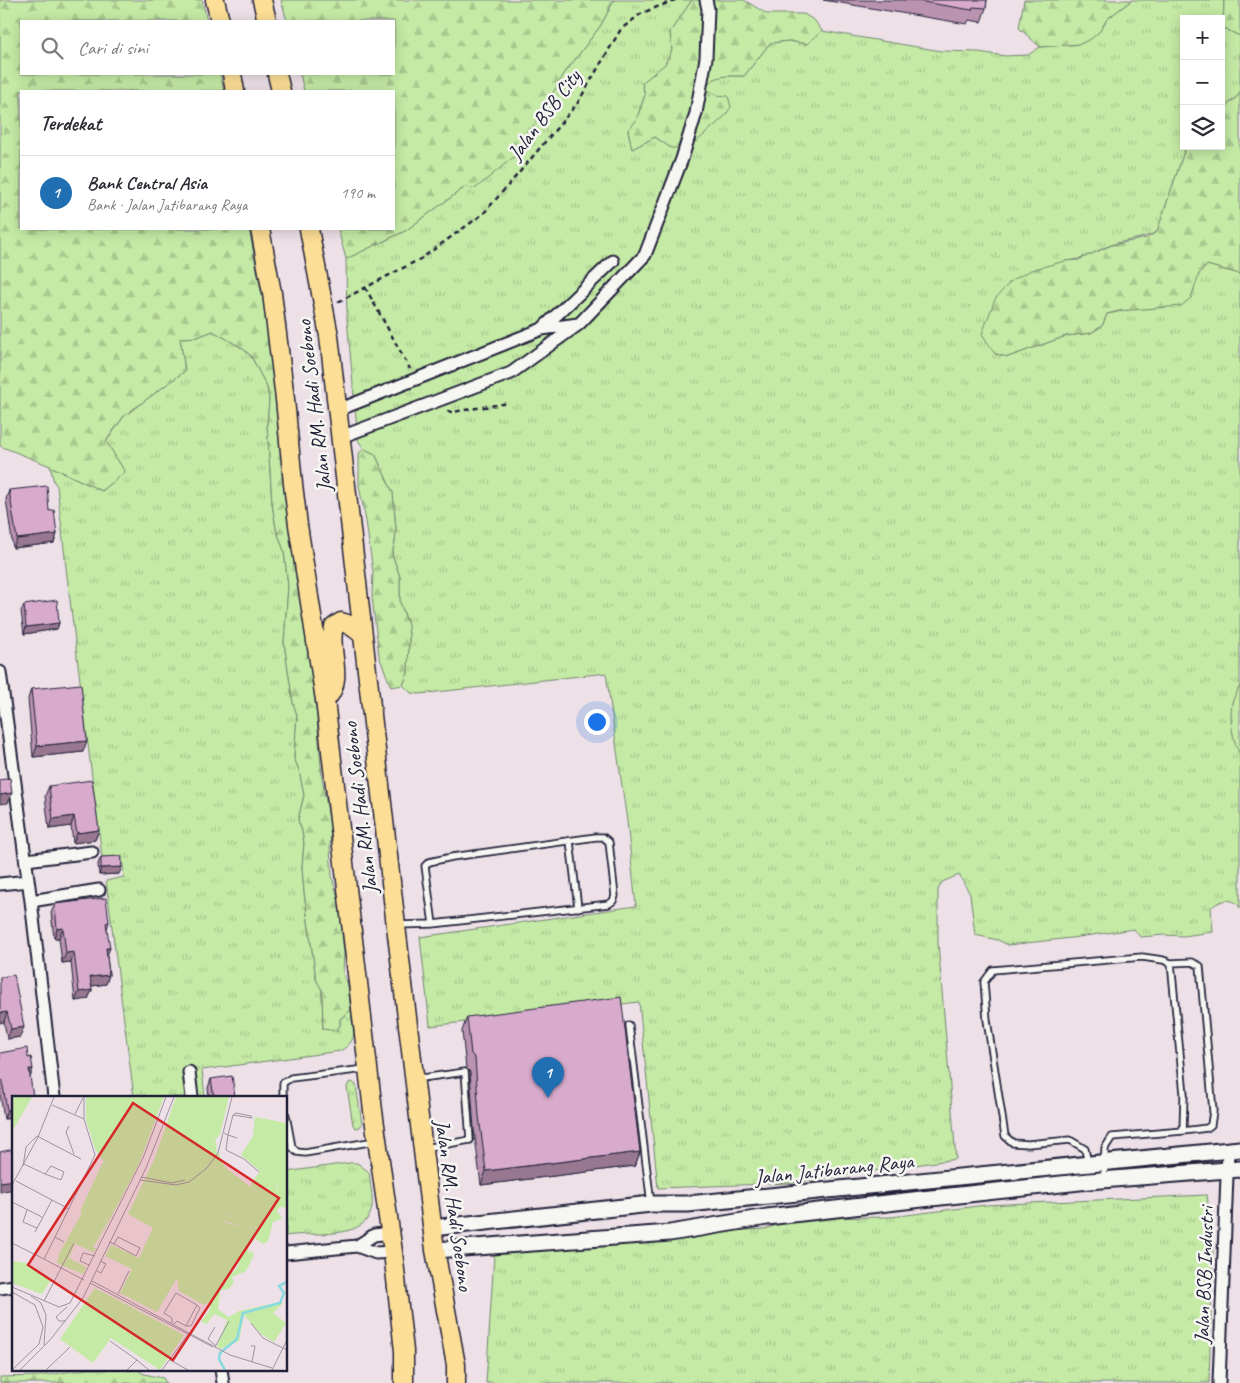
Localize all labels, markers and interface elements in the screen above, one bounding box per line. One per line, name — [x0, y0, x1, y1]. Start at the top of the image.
map controls — [1180, 15, 1225, 150]
button: + — [1180, 15, 1225, 60]
search box — [20, 20, 395, 75]
icon: search — [38, 34, 66, 62]
text: Cari di sini — [78, 36, 148, 60]
button: − — [1180, 60, 1225, 105]
street label: Jalan BSB City — [501, 63, 587, 166]
button: layers — [1180, 105, 1225, 150]
text: Terdekat — [40, 110, 101, 136]
text: Bank Central Asia — [87, 171, 207, 195]
text: 1 — [52, 183, 60, 203]
text: 190 m — [341, 183, 375, 203]
text: Bank · Jalan Jatibarang Raya — [87, 195, 248, 215]
street label: Jalan RM. Hadi Soebono — [290, 317, 338, 494]
your location — [584, 709, 610, 735]
street label: Jalan RM. Hadi Soebono — [336, 719, 384, 896]
pin: 1 — [532, 1057, 564, 1098]
inset map — [12, 1096, 288, 1370]
street label: Jalan RM. Hadi Soebono — [429, 1117, 479, 1294]
street label: Jalan Jatibarang Raya — [752, 1148, 916, 1190]
street label: Jalan BSB Industri — [1189, 1203, 1219, 1345]

